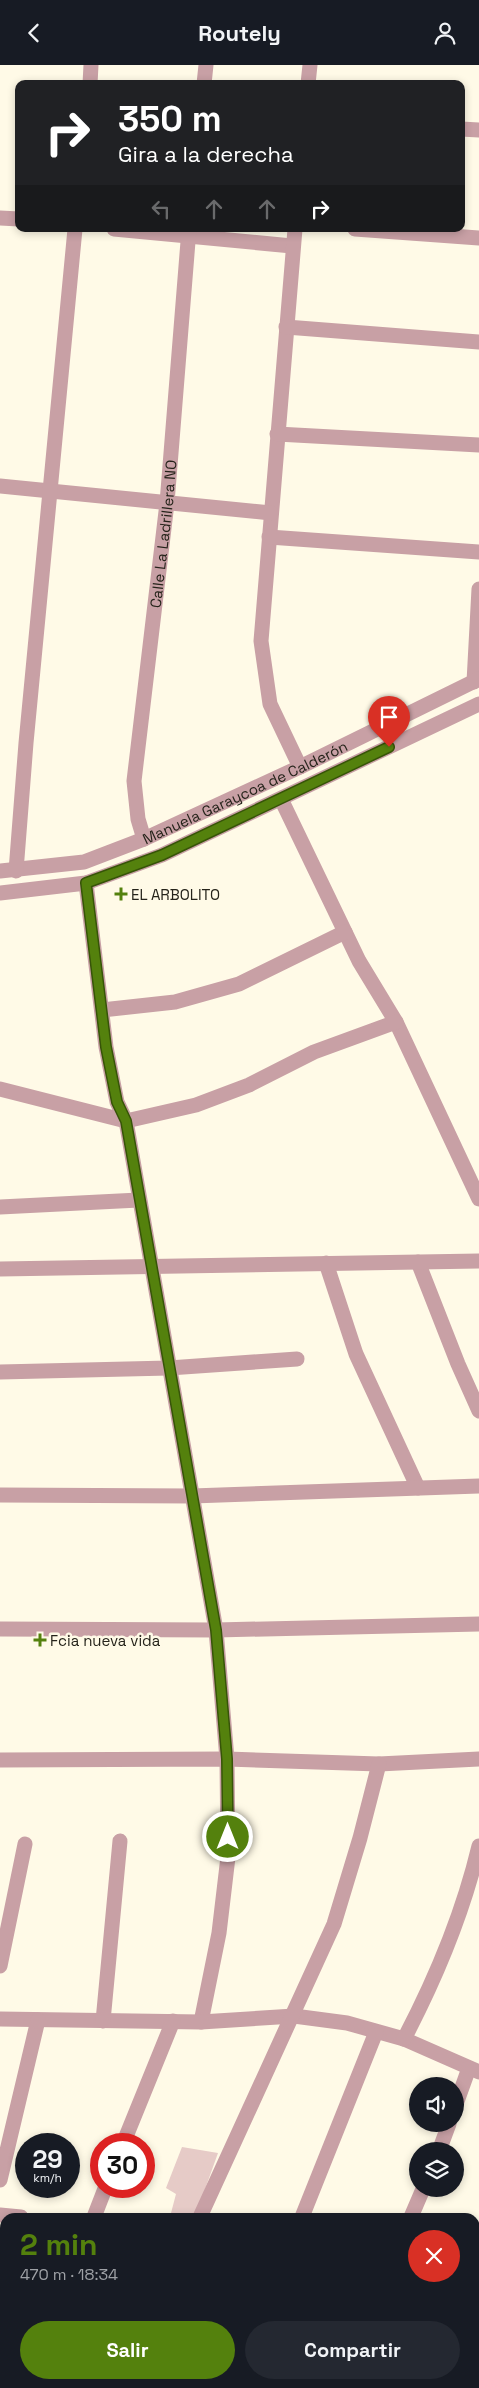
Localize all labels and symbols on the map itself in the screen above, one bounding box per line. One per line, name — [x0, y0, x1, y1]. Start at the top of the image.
street label: Calle La Ladrillera NO — [145, 459, 180, 609]
pin — [368, 696, 410, 747]
street label: Manuela Garaycoa de Calderón — [139, 736, 350, 848]
place label: EL ARBOLITO — [131, 885, 220, 904]
marker: EL ARBOLITO — [115, 888, 127, 900]
place label: Fcia nueva vida — [50, 1631, 161, 1650]
marker: Fcia nueva vida — [34, 1634, 46, 1646]
position arrow — [201, 1810, 253, 1862]
speed limit sign: 30 — [90, 2133, 155, 2198]

